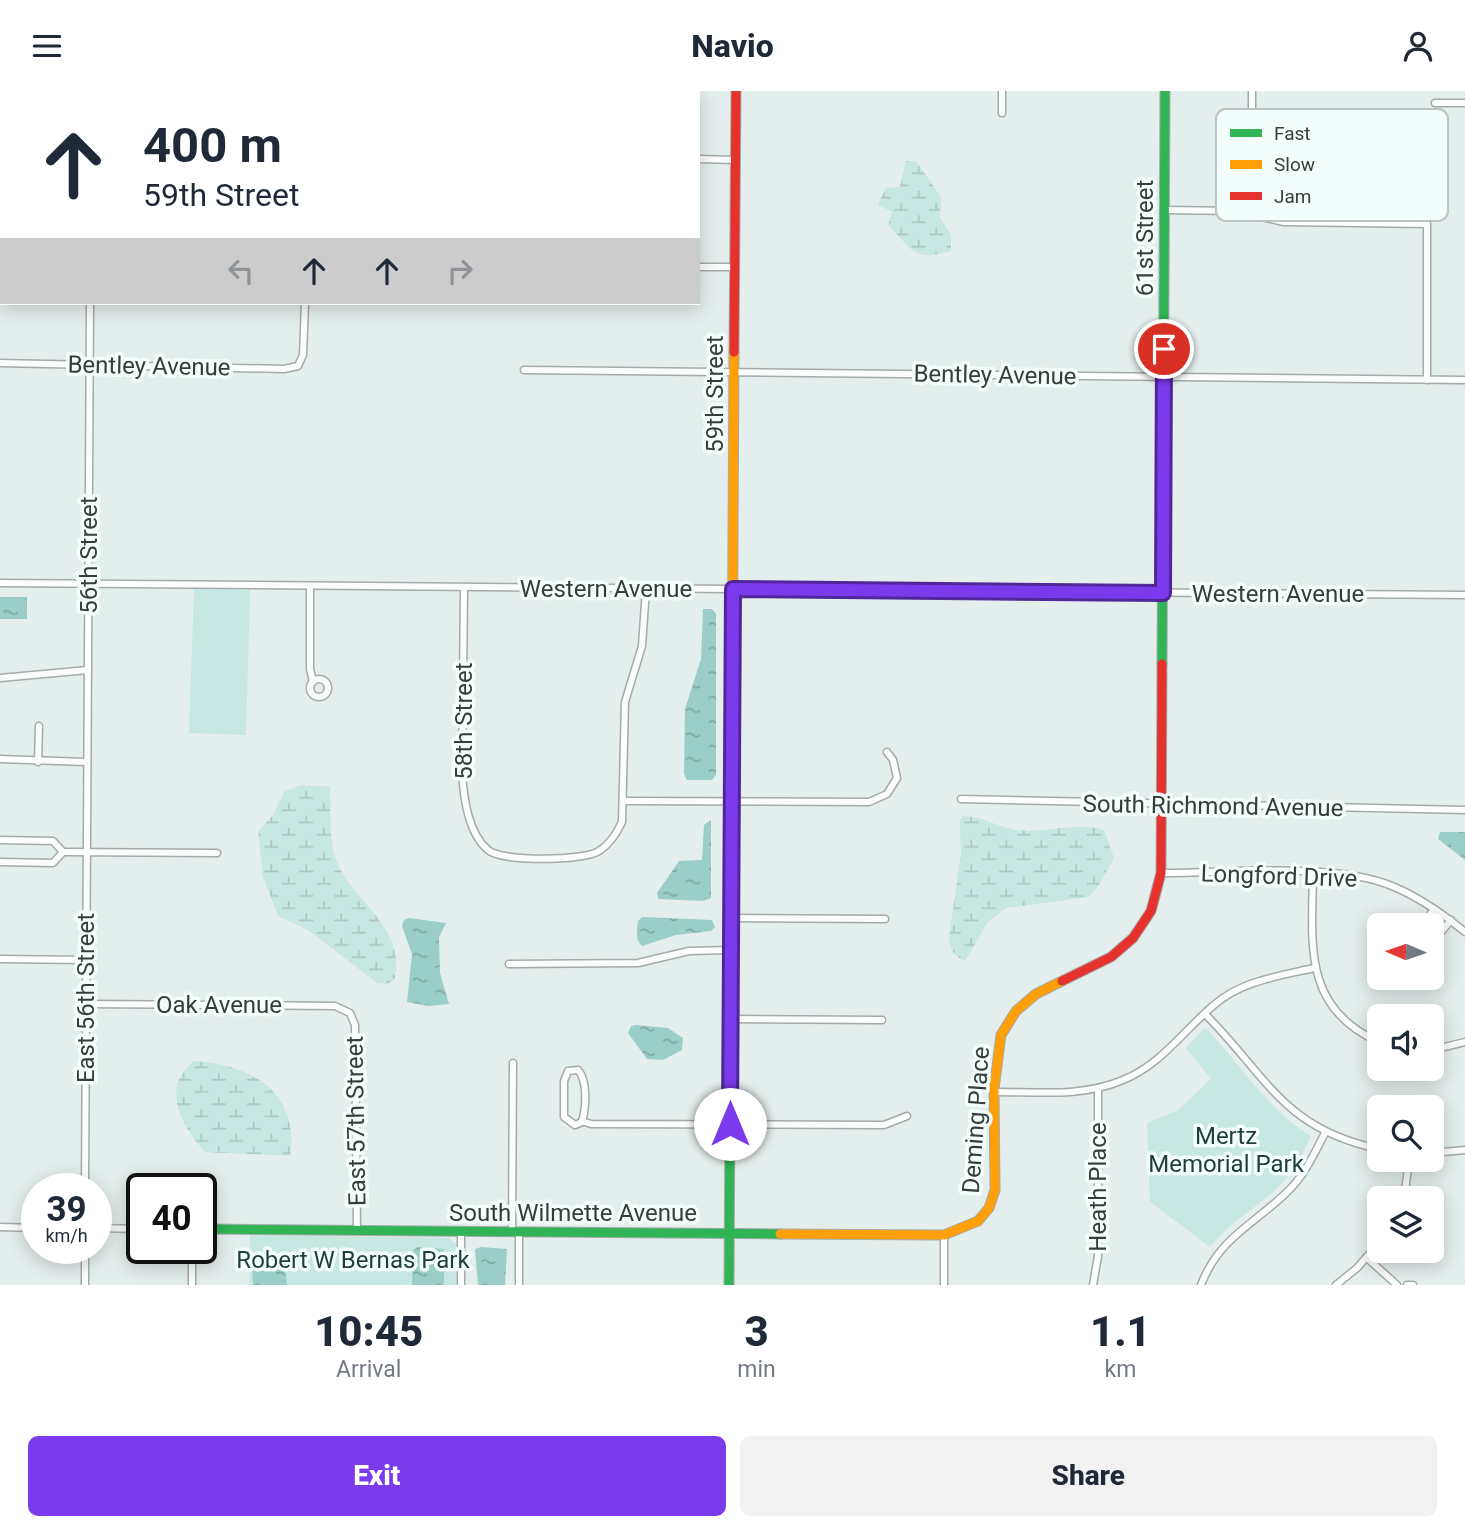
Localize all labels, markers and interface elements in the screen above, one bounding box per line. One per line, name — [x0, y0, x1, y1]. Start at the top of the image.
icon: menu — [28, 27, 66, 65]
text: Navio — [691, 27, 774, 65]
icon: person — [1399, 27, 1437, 65]
legend — [1216, 109, 1448, 221]
text: 400 m — [143, 117, 282, 174]
icon: ahead — [28, 119, 119, 210]
text: Fast — [1274, 122, 1311, 145]
text: Slow — [1274, 153, 1315, 176]
text: 59th Street — [143, 176, 299, 214]
street label: 61st Street — [1131, 180, 1159, 296]
text: Jam — [1274, 185, 1311, 208]
icon: left — [222, 252, 260, 290]
icon: ahead — [295, 252, 333, 290]
icon: ahead — [368, 252, 406, 290]
icon: right — [441, 252, 479, 290]
pin — [1134, 319, 1194, 379]
icon: arrive — [1145, 330, 1183, 368]
street label: 59th Street — [701, 335, 729, 453]
street label: Bentley Avenue — [67, 351, 231, 381]
street label: Bentley Avenue — [913, 360, 1077, 390]
street label: 56th Street — [75, 496, 103, 614]
street label: Western Avenue — [520, 575, 692, 603]
street label: Western Avenue — [1192, 580, 1364, 608]
street label: 58th Street — [450, 662, 478, 780]
street label: South Richmond Avenue — [1082, 790, 1344, 822]
street label: Longford Drive — [1200, 859, 1358, 893]
street label: East 56th Street — [72, 913, 100, 1083]
north arrow — [1367, 913, 1444, 991]
map controls — [1367, 913, 1444, 1263]
street label: Oak Avenue — [156, 991, 282, 1019]
button: sound — [1367, 1004, 1444, 1081]
street label: East 57th Street — [341, 1036, 371, 1206]
street label: Deming Place — [957, 1046, 995, 1194]
position arrow — [693, 1087, 767, 1161]
button: search — [1367, 1095, 1444, 1172]
street label: Heath Place — [1084, 1122, 1112, 1252]
park label: Mertz Memorial Park — [1148, 1122, 1305, 1178]
speed limit sign: 40 — [126, 1173, 217, 1264]
button: layers — [1367, 1186, 1444, 1263]
text: 39 — [46, 1189, 87, 1230]
street label: South Wilmette Avenue — [449, 1199, 697, 1227]
text: km/h — [45, 1225, 88, 1246]
park label: Robert W Bernas Park — [236, 1246, 470, 1274]
text: 10:45 — [314, 1307, 423, 1356]
text: 3 — [744, 1307, 769, 1356]
text: 1.1 — [1090, 1307, 1151, 1356]
text: Arrival — [336, 1356, 401, 1383]
text: min — [737, 1356, 776, 1383]
text: km — [1104, 1356, 1136, 1383]
button: Exit — [28, 1436, 726, 1516]
button: Share — [740, 1436, 1437, 1516]

